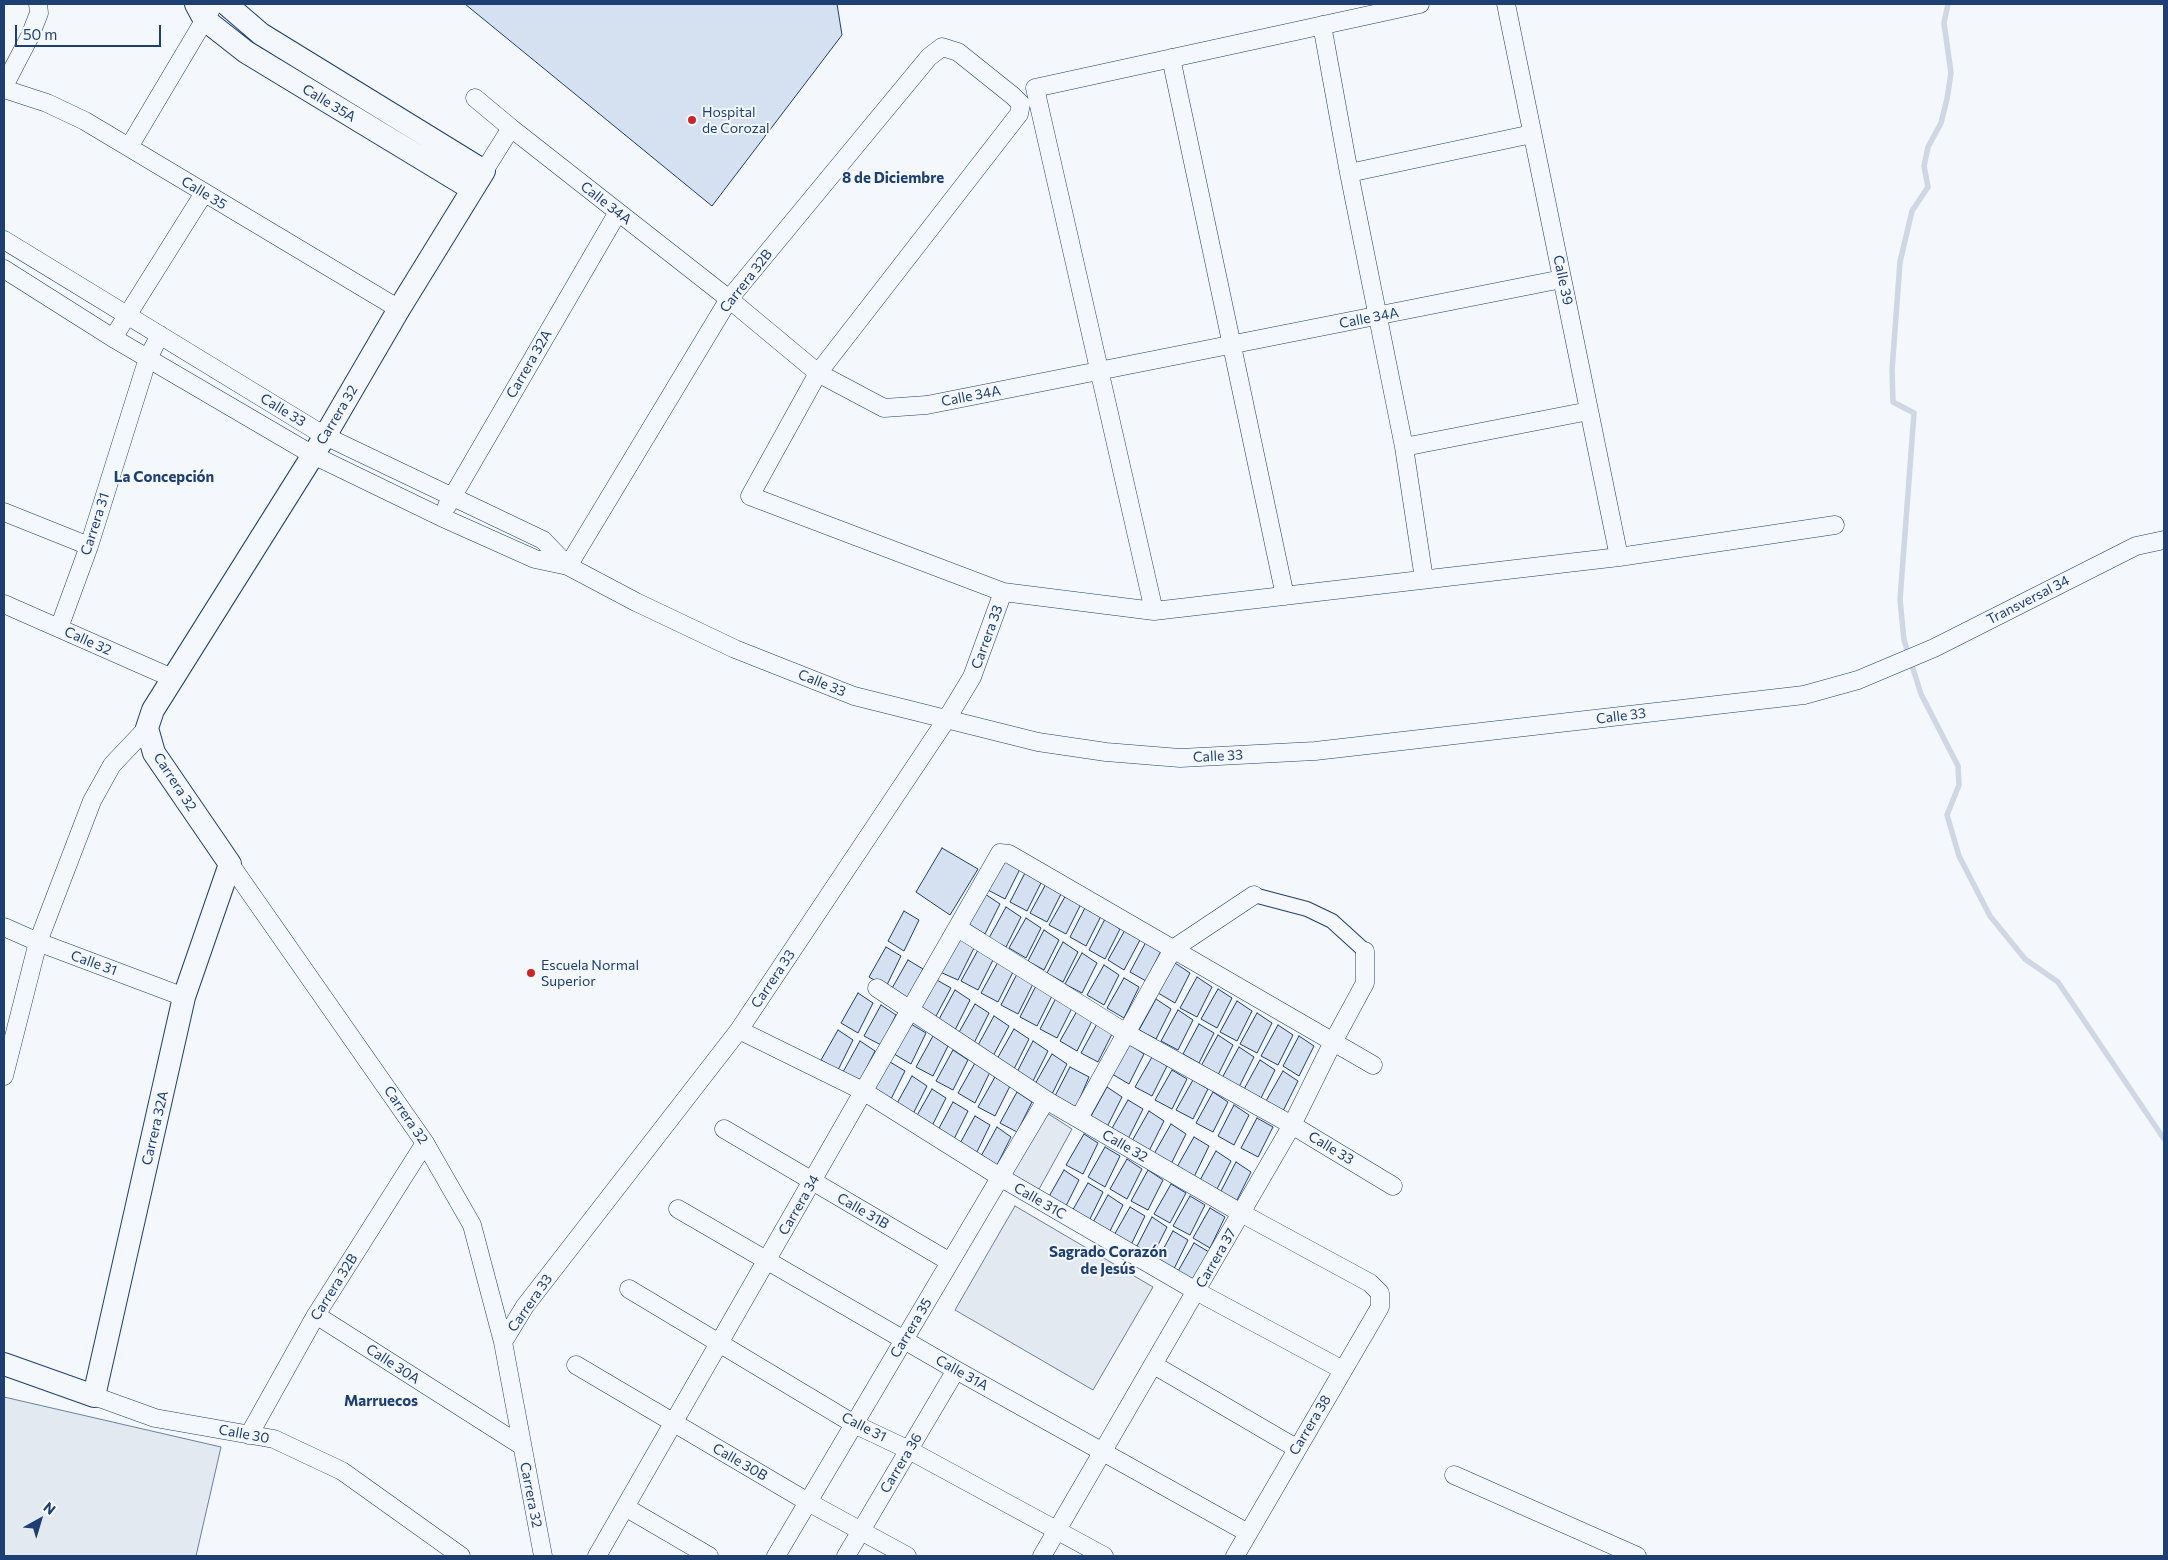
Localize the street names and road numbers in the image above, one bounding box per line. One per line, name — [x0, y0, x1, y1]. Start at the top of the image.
street label: Calle 35A — [299, 80, 359, 126]
street label: Calle 35 — [178, 173, 230, 213]
street label: Calle 34A — [577, 178, 635, 228]
street label: Carrera 32B — [716, 246, 776, 316]
street label: Calle 39 — [1550, 254, 1576, 306]
street label: Calle 34A — [1338, 304, 1400, 332]
street label: Carrera 32A — [503, 327, 555, 401]
street label: Carrera 32 — [313, 382, 361, 448]
street label: Calle 34A — [940, 382, 1002, 410]
street label: Calle 33 — [257, 390, 309, 430]
street label: Carrera 31 — [77, 491, 113, 557]
street label: Transversal 34 — [1984, 572, 2072, 628]
street label: Carrera 33 — [968, 603, 1006, 671]
street label: Calle 32 — [62, 623, 114, 659]
street label: Calle 33 — [796, 666, 848, 700]
street label: Calle 33 — [1595, 705, 1647, 727]
street label: Calle 33 — [1193, 746, 1243, 766]
street label: Carrera 32 — [150, 750, 200, 814]
street label: Calle 31 — [69, 947, 119, 979]
street label: Carrera 33 — [747, 947, 799, 1011]
street label: Carrera 32 — [380, 1083, 432, 1147]
street label: Carrera 32A — [138, 1089, 172, 1167]
street label: Calle 32 — [1099, 1126, 1151, 1166]
street label: Calle 33 — [1305, 1128, 1357, 1168]
street label: Carrera 34 — [775, 1172, 823, 1238]
street label: Calle 31C — [1011, 1179, 1069, 1223]
street label: Calle 31B — [834, 1189, 892, 1233]
street label: Carrera 37 — [1192, 1225, 1240, 1291]
street label: Carrera 32B — [307, 1251, 361, 1323]
street label: Carrera 33 — [504, 1271, 556, 1335]
street label: Carrera 35 — [887, 1295, 935, 1361]
street label: Calle 30A — [363, 1340, 423, 1388]
street label: Calle 31A — [933, 1352, 991, 1394]
street label: Carrera 38 — [1285, 1392, 1335, 1458]
street label: Calle 31 — [839, 1409, 889, 1445]
street label: Calle 30 — [217, 1421, 271, 1447]
street label: Carrera 36 — [876, 1430, 926, 1496]
street label: Calle 30B — [710, 1440, 770, 1484]
street label: Carrera 32 — [516, 1461, 546, 1529]

